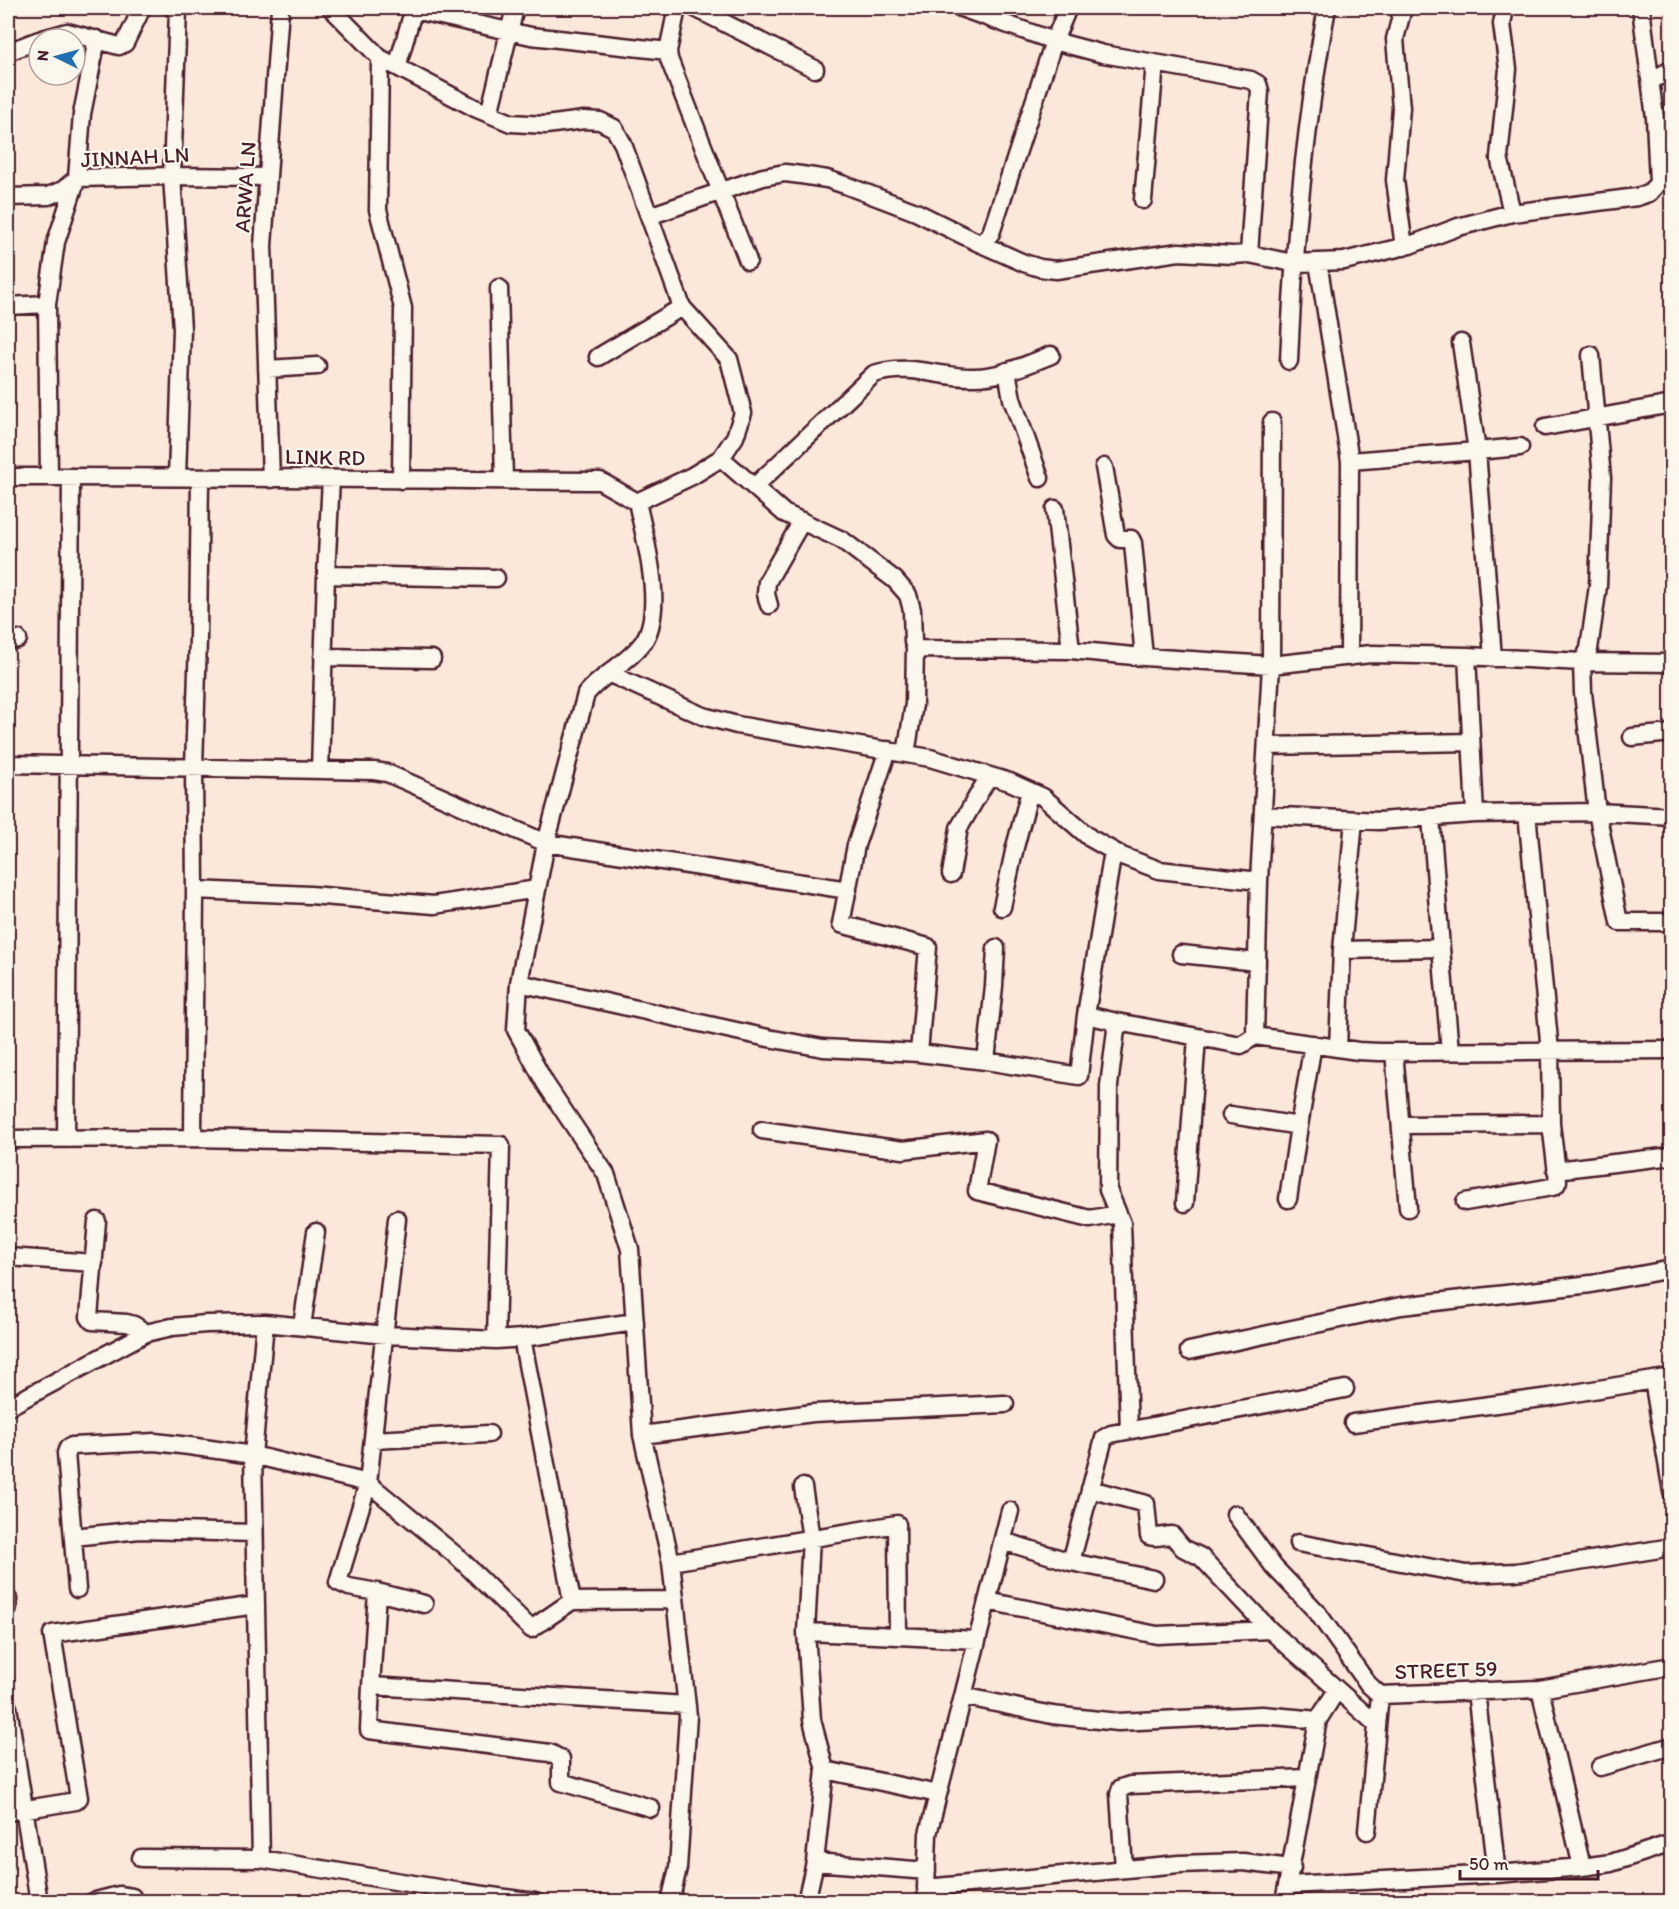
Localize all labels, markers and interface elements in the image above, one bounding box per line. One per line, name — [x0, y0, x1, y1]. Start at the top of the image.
north arrow — [27, 27, 87, 87]
text: N — [33, 50, 52, 62]
street label: JINNAH LN — [80, 141, 190, 173]
street label: ARWA LN — [228, 141, 262, 233]
street label: LINK RD — [285, 443, 365, 471]
street label: STREET 59 — [1394, 1655, 1498, 1685]
scale bar — [1460, 1843, 1598, 1881]
text: 50 m — [1469, 1853, 1509, 1875]

